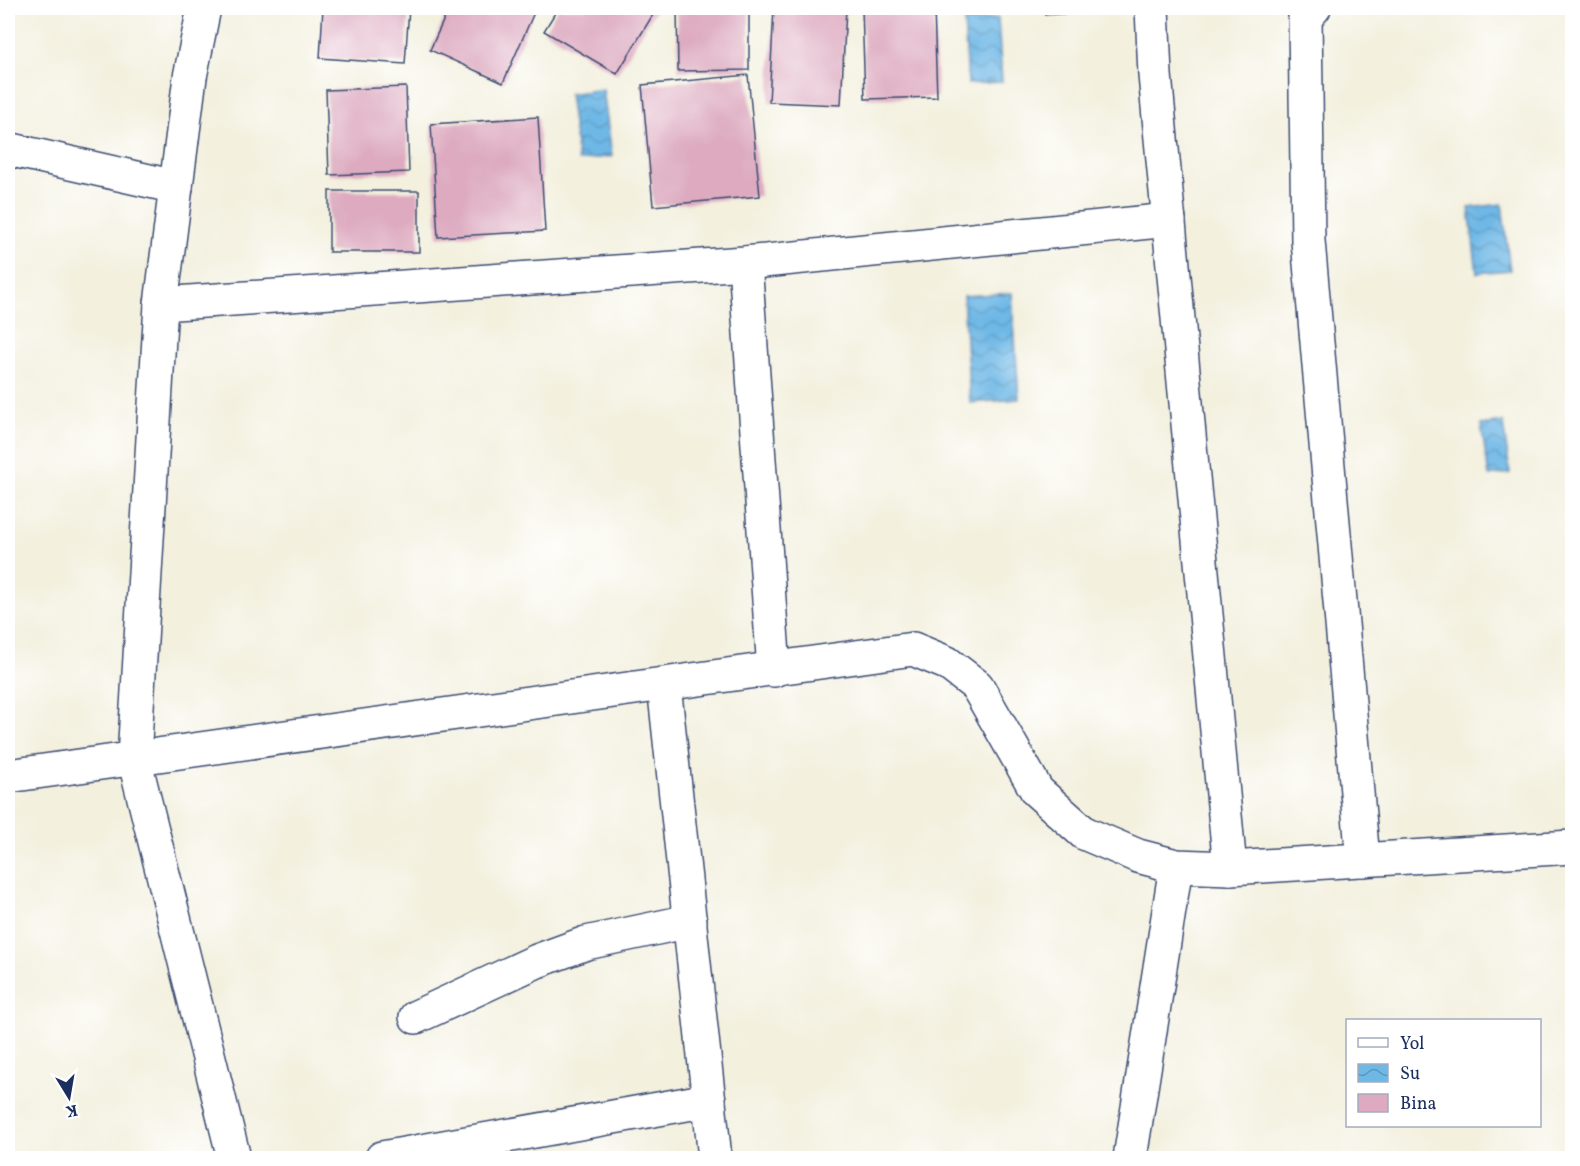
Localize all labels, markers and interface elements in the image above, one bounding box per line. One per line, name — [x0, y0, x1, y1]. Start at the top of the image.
legend — [1346, 1019, 1541, 1127]
text: Yol — [1400, 1032, 1425, 1057]
text: Su — [1400, 1062, 1420, 1087]
north arrow — [39, 1067, 99, 1127]
text: Bina — [1400, 1092, 1436, 1117]
text: K — [63, 1098, 79, 1122]

